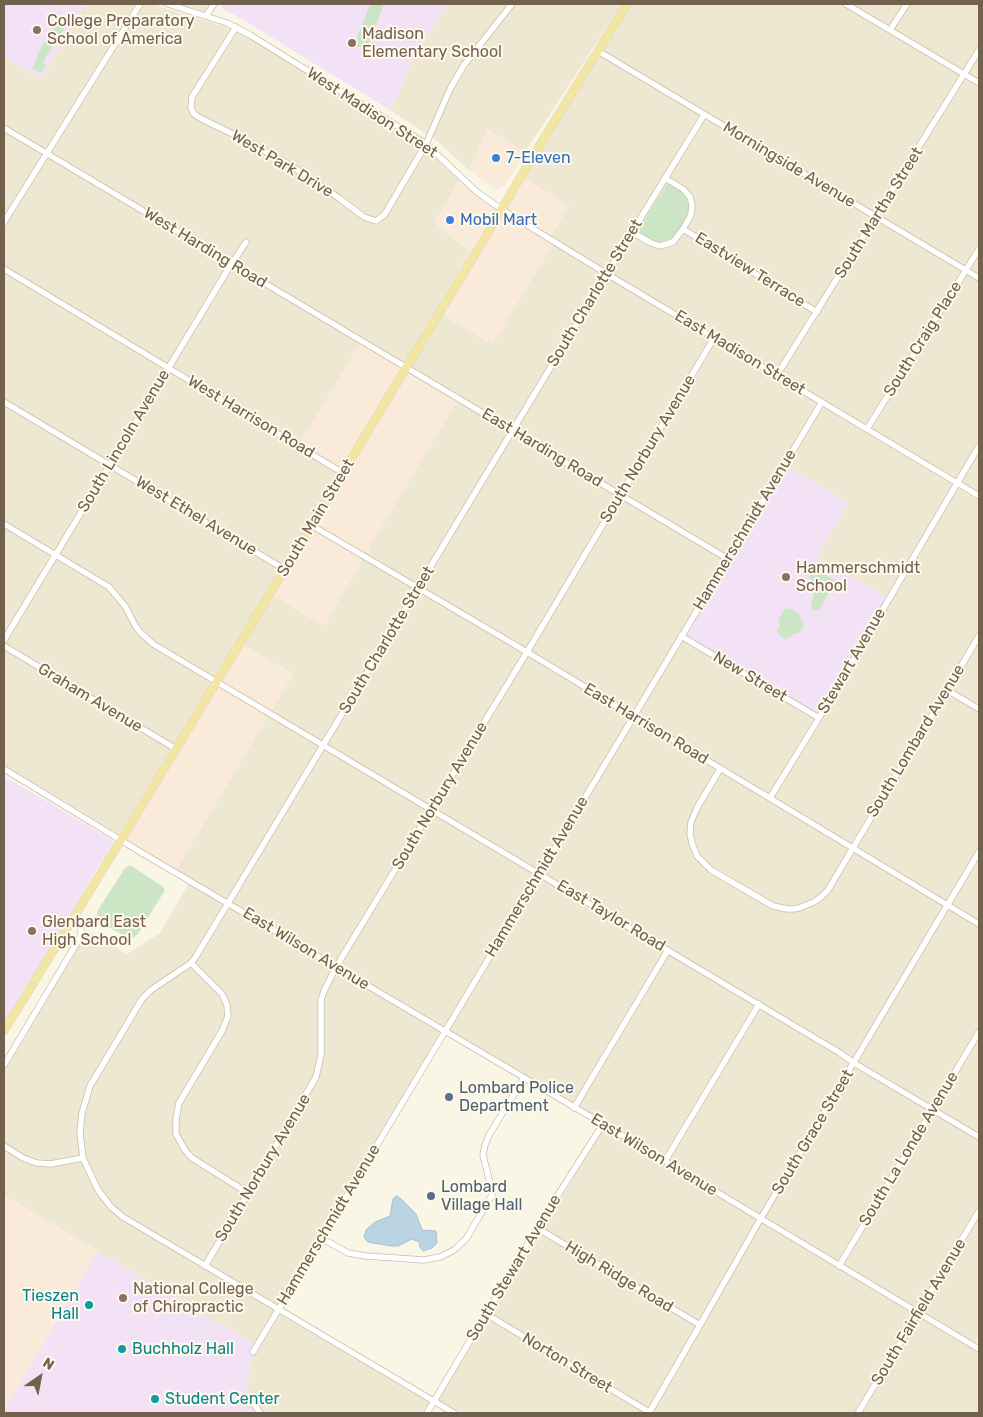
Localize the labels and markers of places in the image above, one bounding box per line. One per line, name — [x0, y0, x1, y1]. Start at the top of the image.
place label: College Preparatory School of America — [47, 11, 195, 49]
marker: College Preparatory School of America — [31, 24, 43, 36]
place label: Madison Elementary School — [362, 24, 502, 62]
marker: Madison Elementary School — [346, 37, 358, 49]
place label: 7-Eleven — [506, 148, 571, 168]
marker: 7-Eleven — [490, 152, 502, 164]
place label: Mobil Mart — [460, 210, 537, 230]
marker: Mobil Mart — [444, 214, 456, 226]
place label: Hammerschmidt School — [796, 558, 920, 596]
marker: Hammerschmidt School — [780, 571, 792, 583]
place label: Glenbard East High School — [42, 912, 146, 950]
marker: Glenbard East High School — [26, 925, 38, 937]
place label: Lombard Police Department — [459, 1078, 574, 1116]
marker: Lombard Police Department — [443, 1091, 455, 1103]
place label: Lombard Village Hall — [441, 1177, 522, 1215]
marker: Lombard Village Hall — [425, 1190, 437, 1202]
place label: National College of Chiropractic — [133, 1279, 254, 1317]
place label: Tieszen Hall — [22, 1286, 79, 1324]
marker: National College of Chiropractic — [117, 1292, 129, 1304]
marker: Tieszen Hall — [83, 1299, 95, 1311]
place label: Buchholz Hall — [132, 1339, 234, 1359]
marker: Buchholz Hall — [116, 1343, 128, 1355]
place label: Student Center — [165, 1389, 280, 1409]
marker: Student Center — [149, 1393, 161, 1405]

